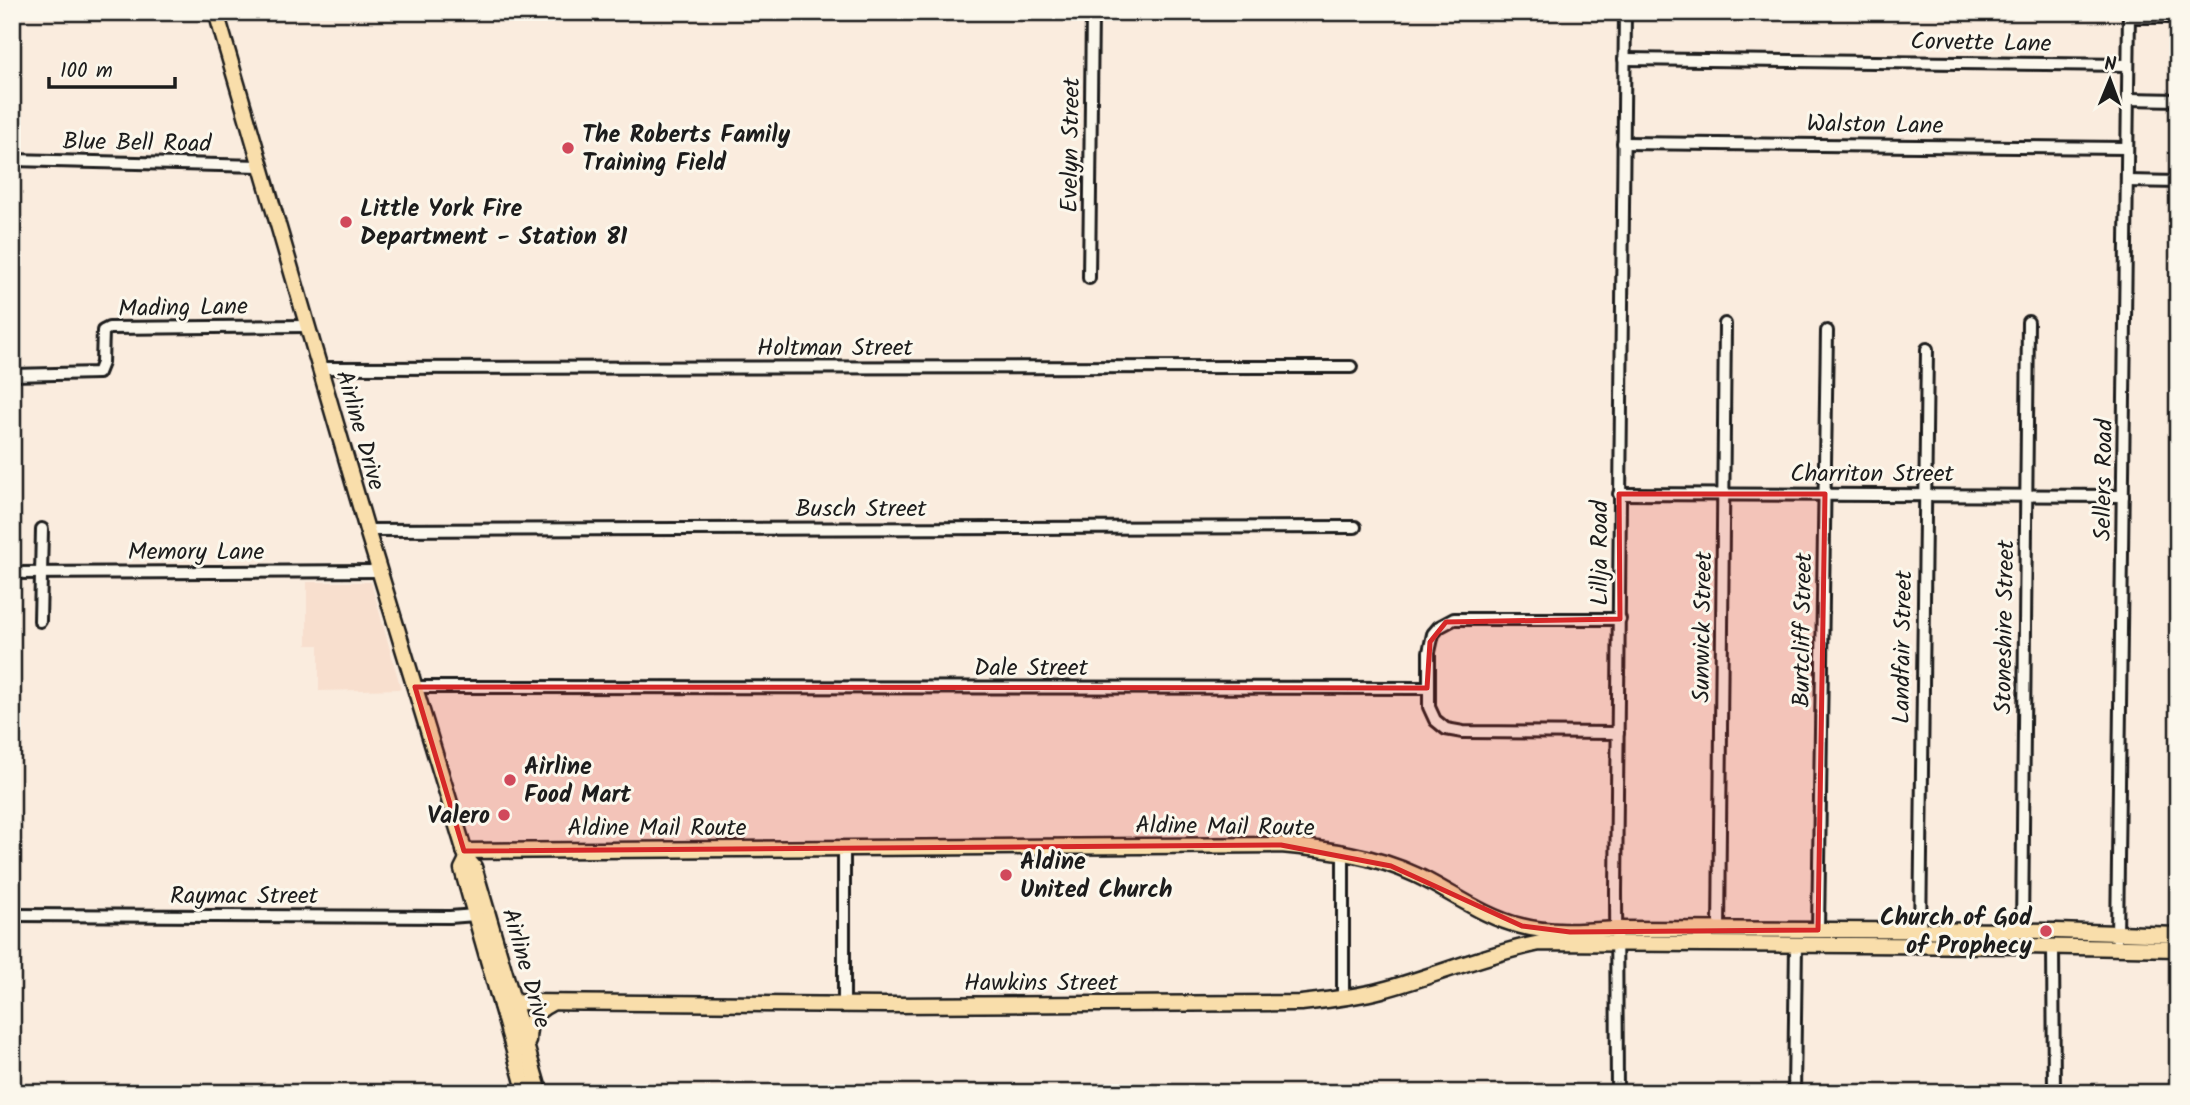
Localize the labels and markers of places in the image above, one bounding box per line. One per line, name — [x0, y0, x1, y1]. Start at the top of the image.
place label: The Roberts Family Training Field — [582, 116, 791, 183]
marker: The Roberts Family Training Field — [560, 140, 576, 156]
place label: Little York Fire Department - Station 81 — [360, 190, 628, 257]
marker: Little York Fire Department - Station 81 — [338, 214, 354, 230]
place label: Airline Food Mart — [524, 748, 632, 815]
marker: Airline Food Mart — [502, 772, 518, 788]
place label: Valero — [427, 797, 490, 836]
marker: Valero — [496, 807, 512, 823]
place label: Aldine United Church — [1020, 843, 1172, 910]
marker: Aldine United Church — [998, 867, 1014, 883]
place label: Church of God of Prophecy — [1880, 899, 2033, 966]
marker: Church of God of Prophecy — [2038, 923, 2054, 939]

